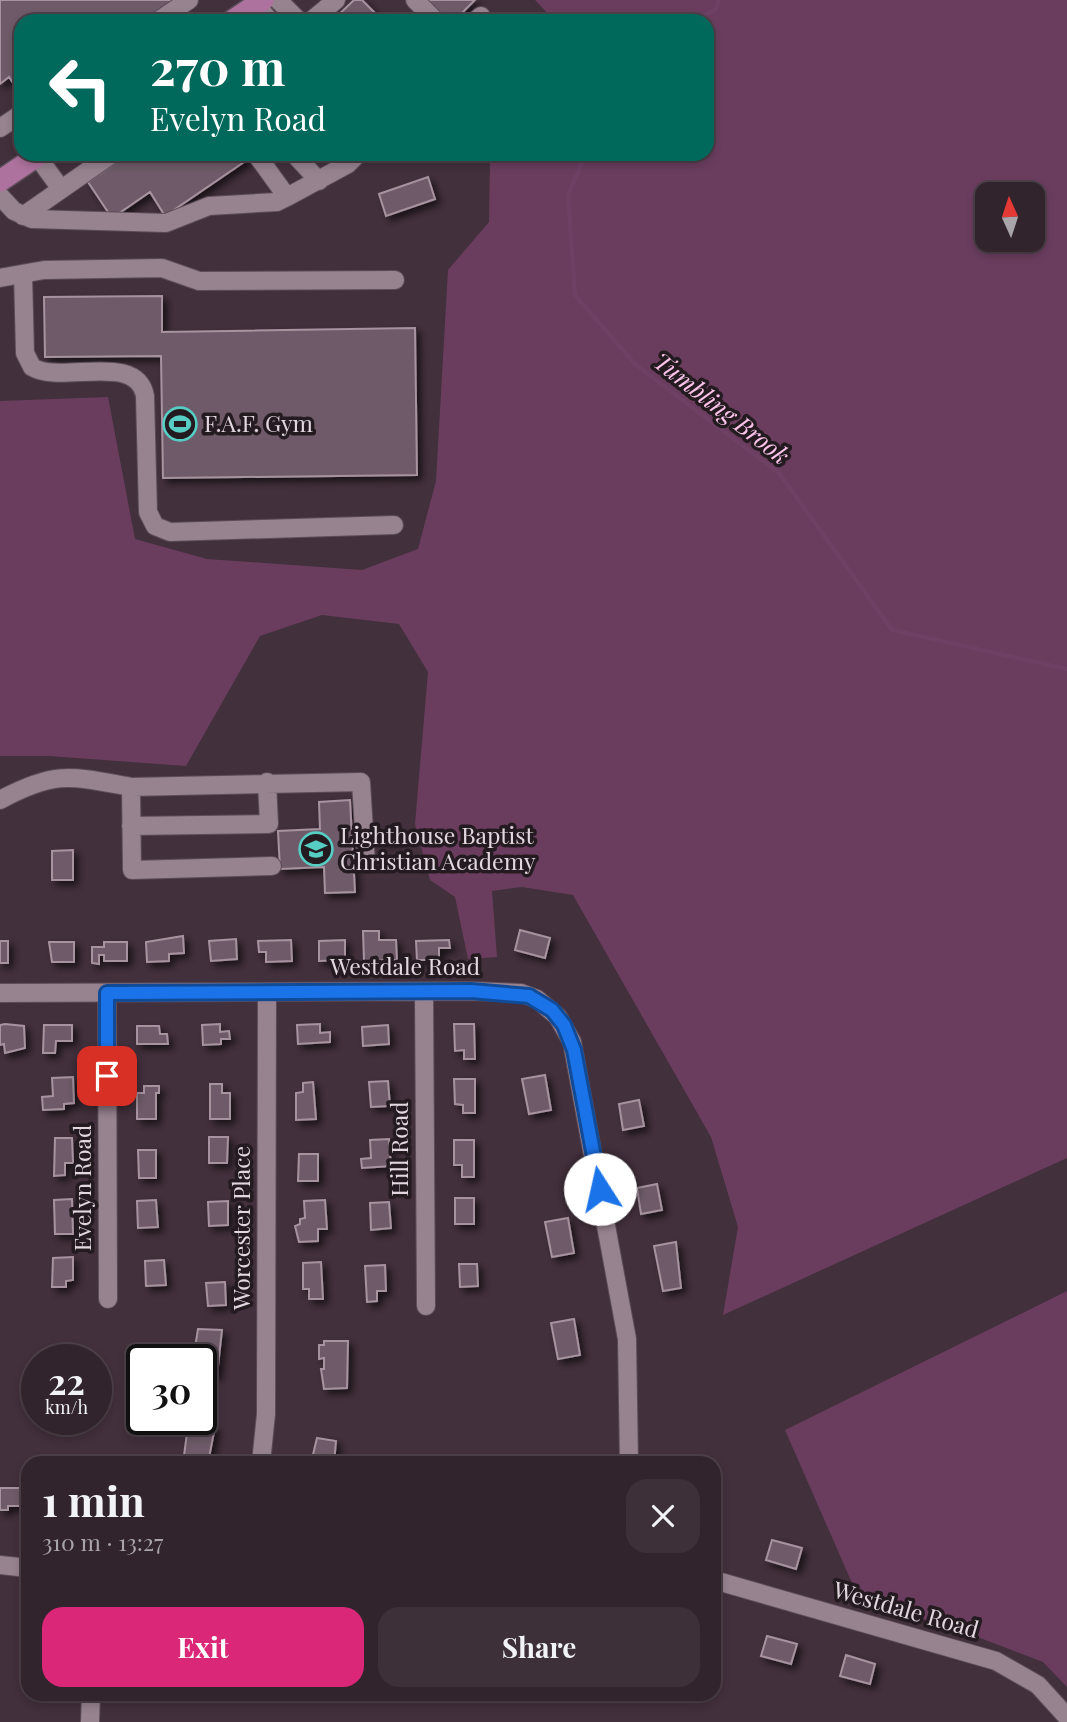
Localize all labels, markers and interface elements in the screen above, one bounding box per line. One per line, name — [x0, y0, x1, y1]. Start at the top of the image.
text: 270 m — [150, 33, 285, 98]
icon: left — [35, 42, 126, 133]
text: Evelyn Road — [150, 96, 326, 139]
north arrow — [975, 182, 1045, 252]
map controls — [975, 182, 1045, 252]
water label: Tumbling Brook — [648, 344, 797, 471]
sports icon: F.A.F. Gym — [161, 405, 199, 443]
place label: F.A.F. Gym — [204, 407, 314, 438]
place label: Lighthouse Baptist Christian Academy — [340, 819, 536, 876]
school or university icon: Lighthouse Baptist Christian Academy — [297, 830, 335, 868]
street label: Westdale Road — [329, 950, 480, 981]
pin — [77, 1046, 137, 1106]
icon: arrive — [88, 1057, 126, 1095]
street label: Hill Road — [383, 1101, 414, 1197]
street label: Evelyn Road — [66, 1125, 97, 1251]
street label: Worcester Place — [225, 1146, 256, 1311]
position arrow — [563, 1152, 637, 1226]
speed limit sign: 30 — [126, 1344, 217, 1435]
text: 22 — [48, 1357, 85, 1404]
text: km/h — [45, 1395, 88, 1419]
text: 1 min — [42, 1472, 145, 1528]
button: close — [626, 1479, 700, 1553]
text: 310 m · 13:27 — [42, 1526, 163, 1557]
street label: Westdale Road — [829, 1573, 983, 1644]
button: Exit — [42, 1607, 364, 1687]
button: Share — [378, 1607, 700, 1687]

